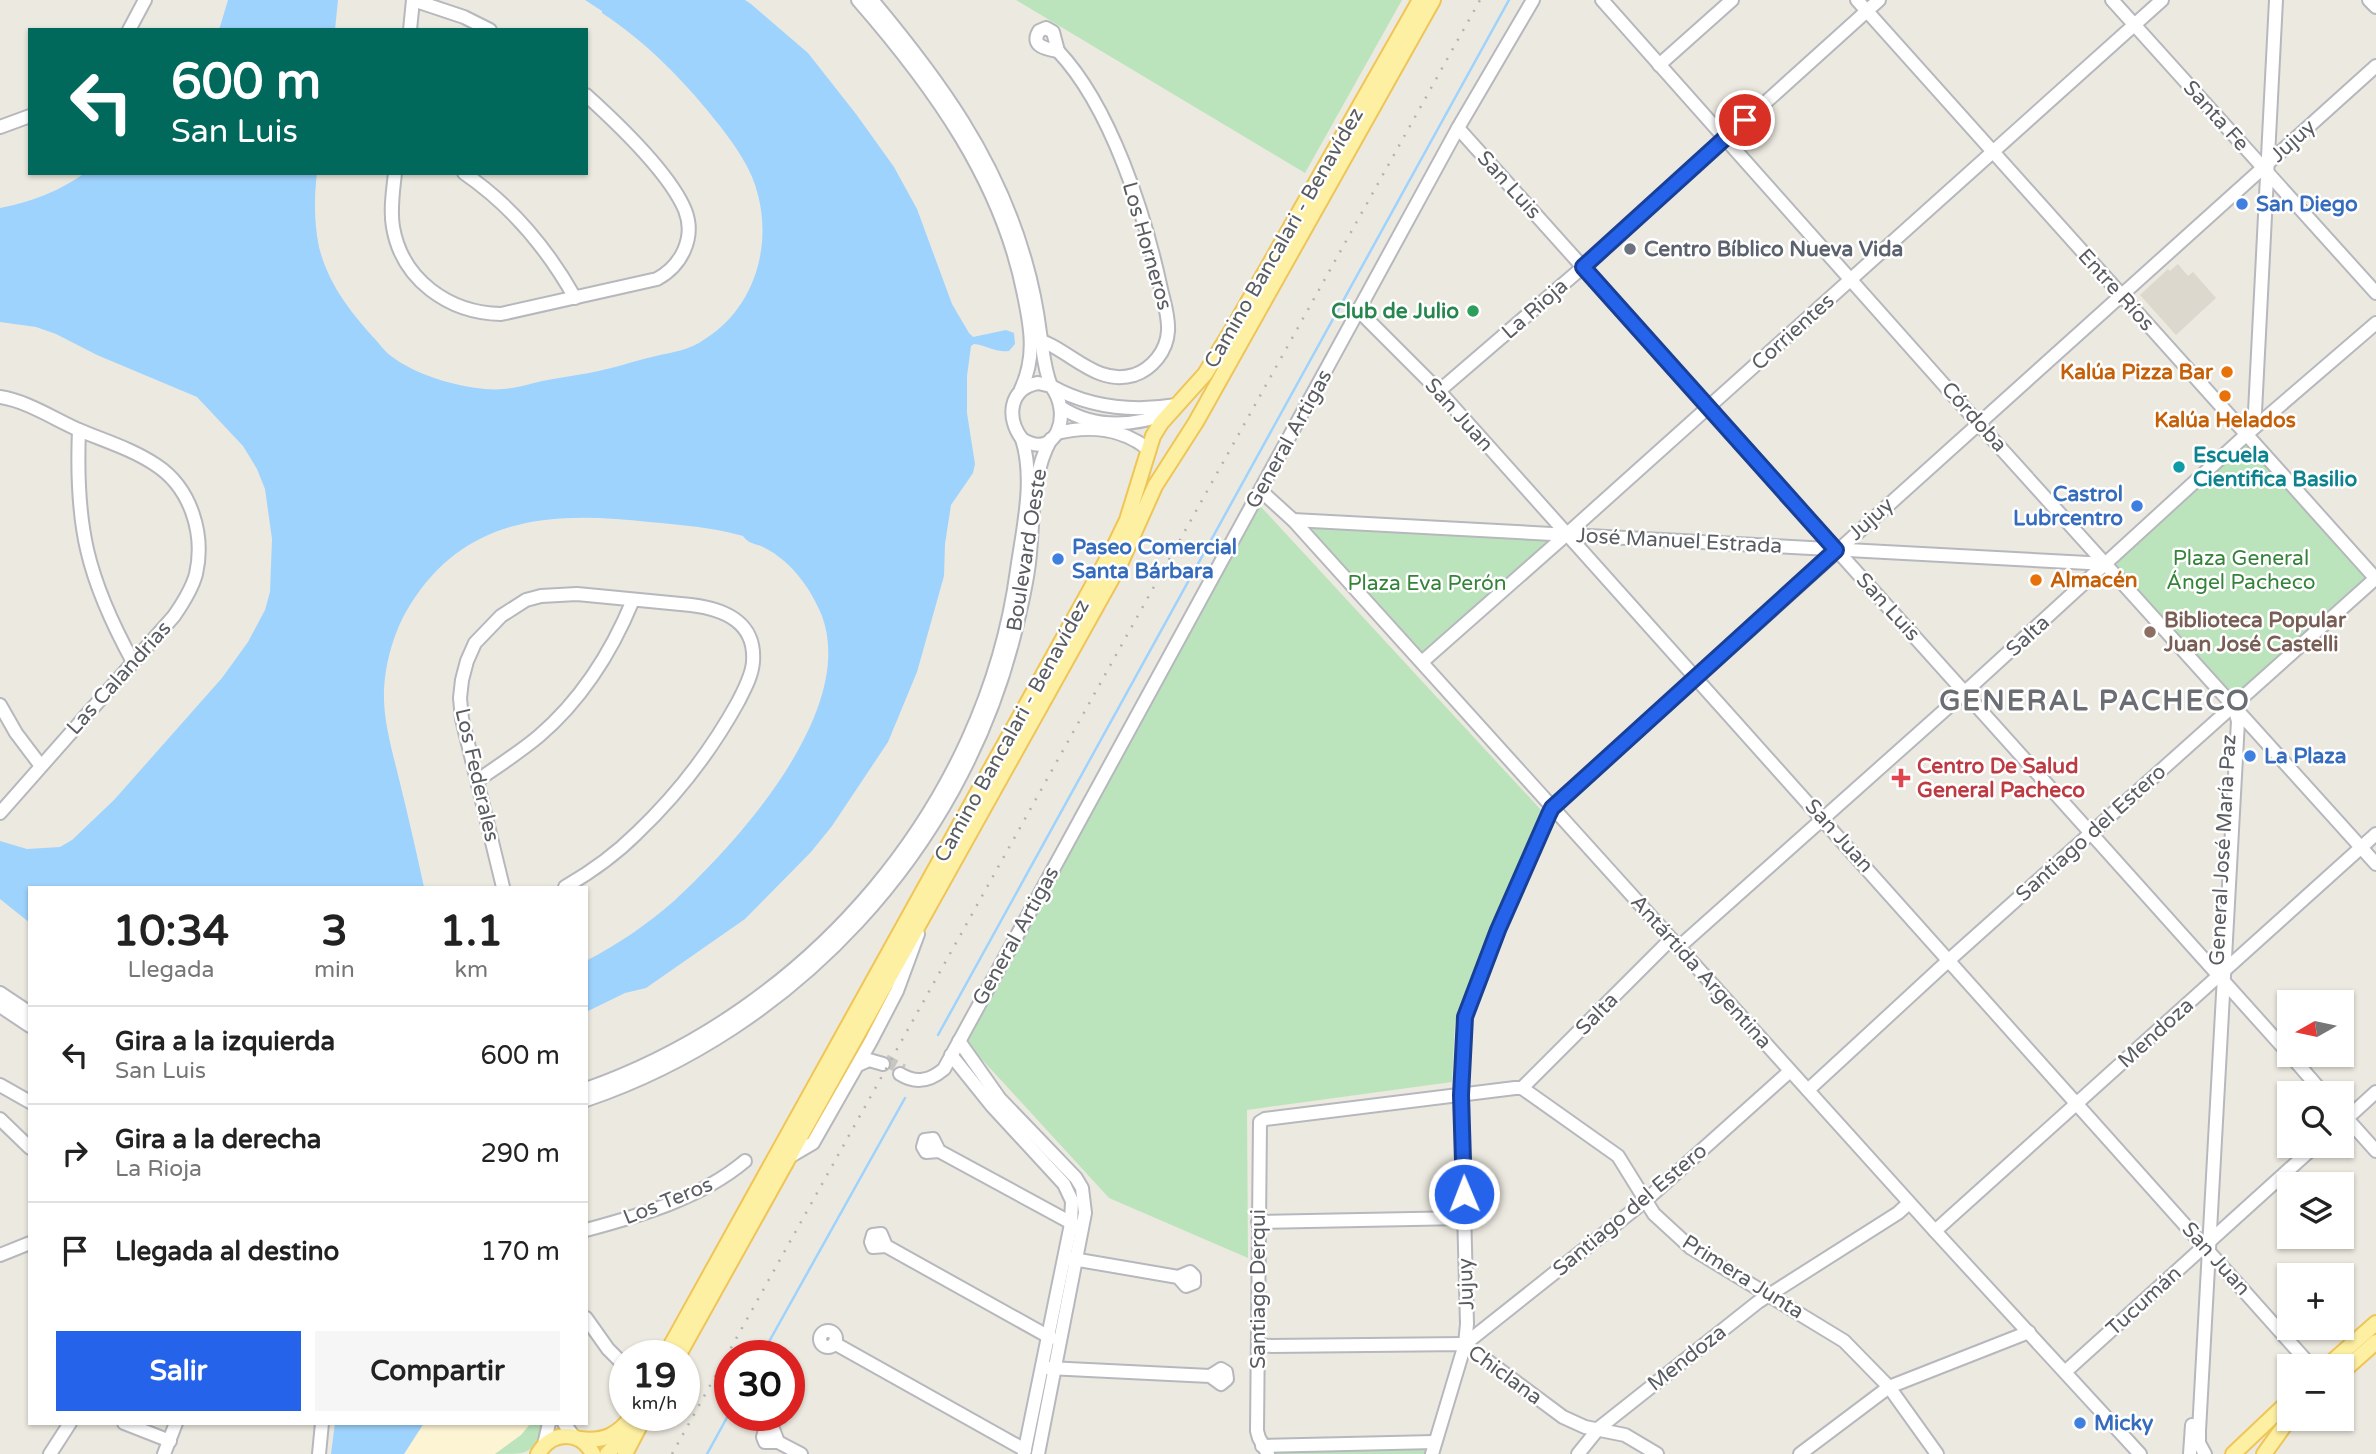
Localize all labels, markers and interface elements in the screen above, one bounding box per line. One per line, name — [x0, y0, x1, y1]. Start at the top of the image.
text: 600 m — [171, 53, 321, 112]
icon: left — [56, 56, 147, 147]
street label: Santa Fe — [2178, 76, 2254, 157]
pin — [1715, 90, 1775, 150]
icon: arrive — [1726, 101, 1764, 139]
street label: Camino Bancalari - Benavídez — [1199, 103, 1369, 373]
text: San Luis — [171, 113, 298, 151]
street label: Jujuy — [2265, 114, 2321, 168]
street label: San Luis — [1472, 146, 1546, 224]
street label: Los Horneros — [1117, 179, 1177, 313]
place label: San Diego — [2256, 192, 2358, 217]
marker: San Diego — [2234, 196, 2250, 212]
place label: Centro Bíblico Nueva Vida — [1644, 237, 1903, 262]
marker: Centro Bíblico Nueva Vida — [1622, 241, 1638, 257]
street label: Entre Ríos — [2073, 244, 2159, 336]
street label: La Rioja — [1497, 274, 1573, 344]
street label: Corrientes — [1747, 288, 1839, 376]
place label: Club de Julio — [1331, 299, 1459, 324]
marker: Club de Julio — [1465, 303, 1481, 319]
place label: Kalúa Pizza Bar — [2060, 360, 2214, 385]
marker: Kalúa Pizza Bar — [2219, 364, 2235, 380]
street label: General Artigas — [1241, 365, 1337, 513]
street label: San Juan — [1420, 373, 1498, 457]
street label: Córdoba — [1936, 377, 2012, 457]
marker: Kalúa Helados — [2217, 388, 2233, 404]
place label: Kalúa Helados — [2154, 408, 2296, 433]
place label: Escuela Cientifica Basilio — [2193, 443, 2357, 492]
marker: Escuela Cientifica Basilio — [2171, 459, 2187, 475]
street label: Boulevard Oeste — [1002, 467, 1052, 633]
place label: Castrol Lubrcentro — [2013, 482, 2123, 531]
street label: Jujuy — [1843, 492, 1899, 546]
marker: Castrol Lubrcentro — [2129, 498, 2145, 514]
street label: José Manuel Estrada — [1575, 523, 1783, 559]
place label: Paseo Comercial Santa Bárbara — [1072, 535, 1237, 584]
park label: Plaza General Ángel Pacheco — [2166, 546, 2316, 595]
marker: Paseo Comercial Santa Bárbara — [1050, 551, 1066, 567]
street label: San Luis — [1851, 568, 1925, 646]
place label: Almacén — [2050, 568, 2138, 593]
park label: Plaza Eva Perón — [1347, 571, 1507, 596]
marker: Almacén — [2028, 572, 2044, 588]
street label: Camino Bancalari - Benavídez — [929, 595, 1095, 867]
place label: Biblioteca Popular Juan José Castelli — [2163, 608, 2347, 657]
street label: Salta — [2001, 610, 2055, 662]
street label: Las Calandrias — [62, 616, 176, 740]
marker: Biblioteca Popular Juan José Castelli — [2142, 624, 2158, 640]
district label: GENERAL PACHECO — [1939, 684, 2251, 718]
street label: Los Federales — [449, 706, 505, 844]
street label: General José María Paz — [2204, 734, 2242, 966]
place label: La Plaza — [2264, 744, 2347, 769]
marker: La Plaza — [2242, 748, 2258, 764]
place label: Centro De Salud General Pacheco — [1917, 754, 2085, 803]
street label: Santiago del Estero — [2011, 759, 2171, 907]
marker: Centro De Salud General Pacheco — [1891, 768, 1911, 788]
street label: San Juan — [1800, 794, 1878, 878]
street label: General Artigas — [968, 862, 1064, 1010]
street label: Antártida Argentina — [1625, 890, 1777, 1054]
text: 10:34 — [113, 906, 229, 957]
text: 3 — [321, 906, 348, 957]
text: 1.1 — [440, 906, 503, 957]
text: Llegada — [128, 956, 214, 984]
text: min — [314, 956, 355, 984]
text: km — [455, 956, 488, 984]
street label: Salta — [1571, 988, 1623, 1040]
north arrow — [2277, 990, 2354, 1068]
map controls — [2277, 990, 2354, 1431]
street label: Mendoza — [2113, 993, 2199, 1073]
text: Gira a la izquierda — [115, 1026, 335, 1057]
icon: left — [56, 1036, 94, 1074]
text: 600 m — [480, 1040, 560, 1071]
text: San Luis — [115, 1057, 206, 1085]
button: search — [2277, 1081, 2354, 1158]
text: Gira a la derecha — [115, 1124, 321, 1155]
icon: right — [56, 1134, 94, 1172]
text: 290 m — [480, 1138, 560, 1169]
street label: Santiago del Estero — [1548, 1138, 1712, 1282]
text: La Rioja — [115, 1155, 202, 1183]
position arrow — [1427, 1157, 1501, 1231]
street label: Los Teros — [620, 1172, 716, 1230]
button: layers — [2277, 1172, 2354, 1249]
street label: Santiago Derqui — [1246, 1209, 1271, 1369]
street label: San Juan — [2177, 1217, 2255, 1301]
street label: Primera Junta — [1678, 1230, 1808, 1324]
icon: arrive — [56, 1232, 94, 1270]
text: Llegada al destino — [115, 1236, 339, 1267]
text: 170 m — [480, 1236, 560, 1267]
street label: Jujuy — [1453, 1258, 1479, 1310]
street label: Tucumán — [2101, 1261, 2187, 1341]
button: + — [2277, 1263, 2354, 1340]
street label: Mendoza — [1643, 1320, 1731, 1396]
button: Salir — [56, 1331, 301, 1411]
button: Compartir — [315, 1331, 560, 1411]
speed limit sign: 30 — [714, 1340, 805, 1431]
street label: Chiclana — [1463, 1340, 1547, 1410]
button: − — [2277, 1354, 2354, 1431]
text: 19 — [633, 1355, 676, 1397]
text: km/h — [632, 1392, 677, 1414]
place label: Micky — [2094, 1411, 2154, 1436]
marker: Micky — [2072, 1415, 2088, 1431]

